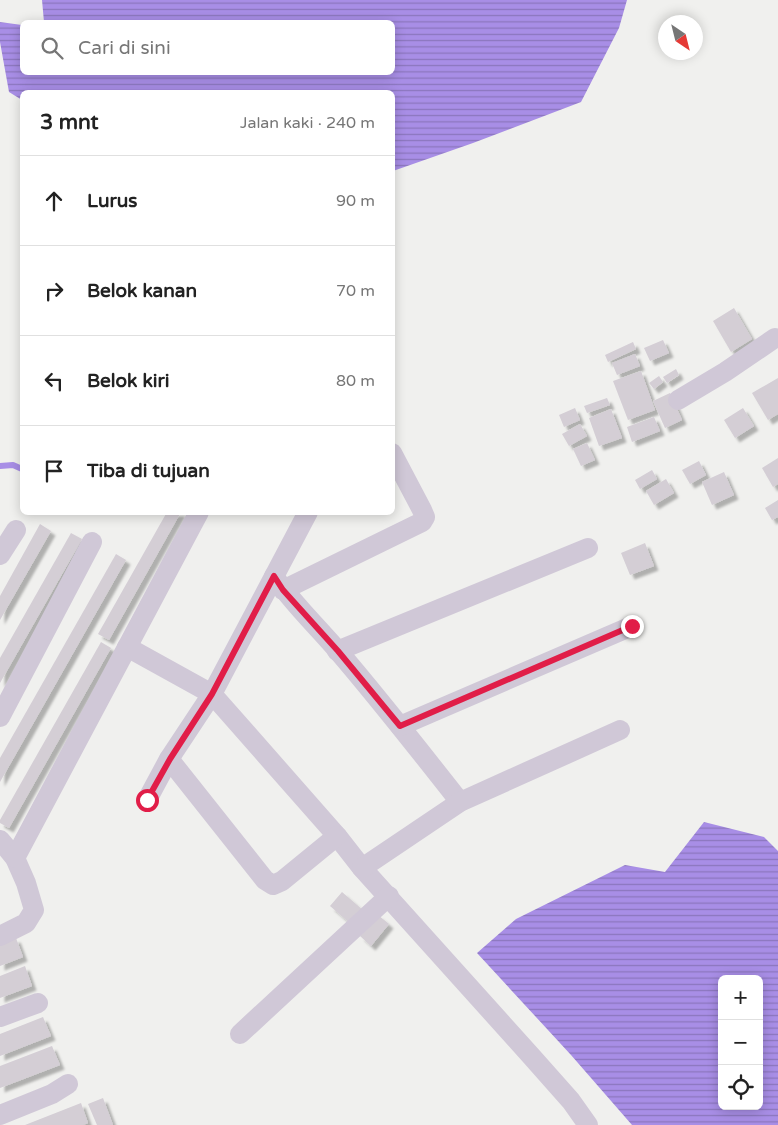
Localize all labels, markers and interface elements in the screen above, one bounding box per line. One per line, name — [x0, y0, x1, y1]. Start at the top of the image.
north arrow — [658, 15, 703, 60]
search box — [20, 20, 395, 75]
icon: search — [38, 34, 66, 62]
text: Cari di sini — [78, 37, 171, 59]
text: 3 mnt — [40, 110, 99, 135]
text: Jalan kaki · 240 m — [240, 113, 375, 133]
icon: ahead — [40, 187, 68, 215]
text: Lurus — [87, 190, 137, 212]
text: 90 m — [336, 191, 375, 211]
icon: right — [40, 277, 68, 305]
text: Belok kanan — [87, 280, 197, 302]
text: 70 m — [336, 281, 375, 301]
icon: left — [40, 367, 68, 395]
text: Belok kiri — [87, 370, 170, 392]
text: 80 m — [336, 371, 375, 391]
icon: arrive — [40, 457, 68, 485]
text: Tiba di tujuan — [87, 460, 210, 482]
route end — [621, 615, 644, 638]
route start — [136, 789, 159, 812]
map controls — [718, 975, 763, 1110]
button: + — [718, 975, 763, 1020]
button: − — [718, 1020, 763, 1065]
button: locate — [718, 1065, 763, 1110]

